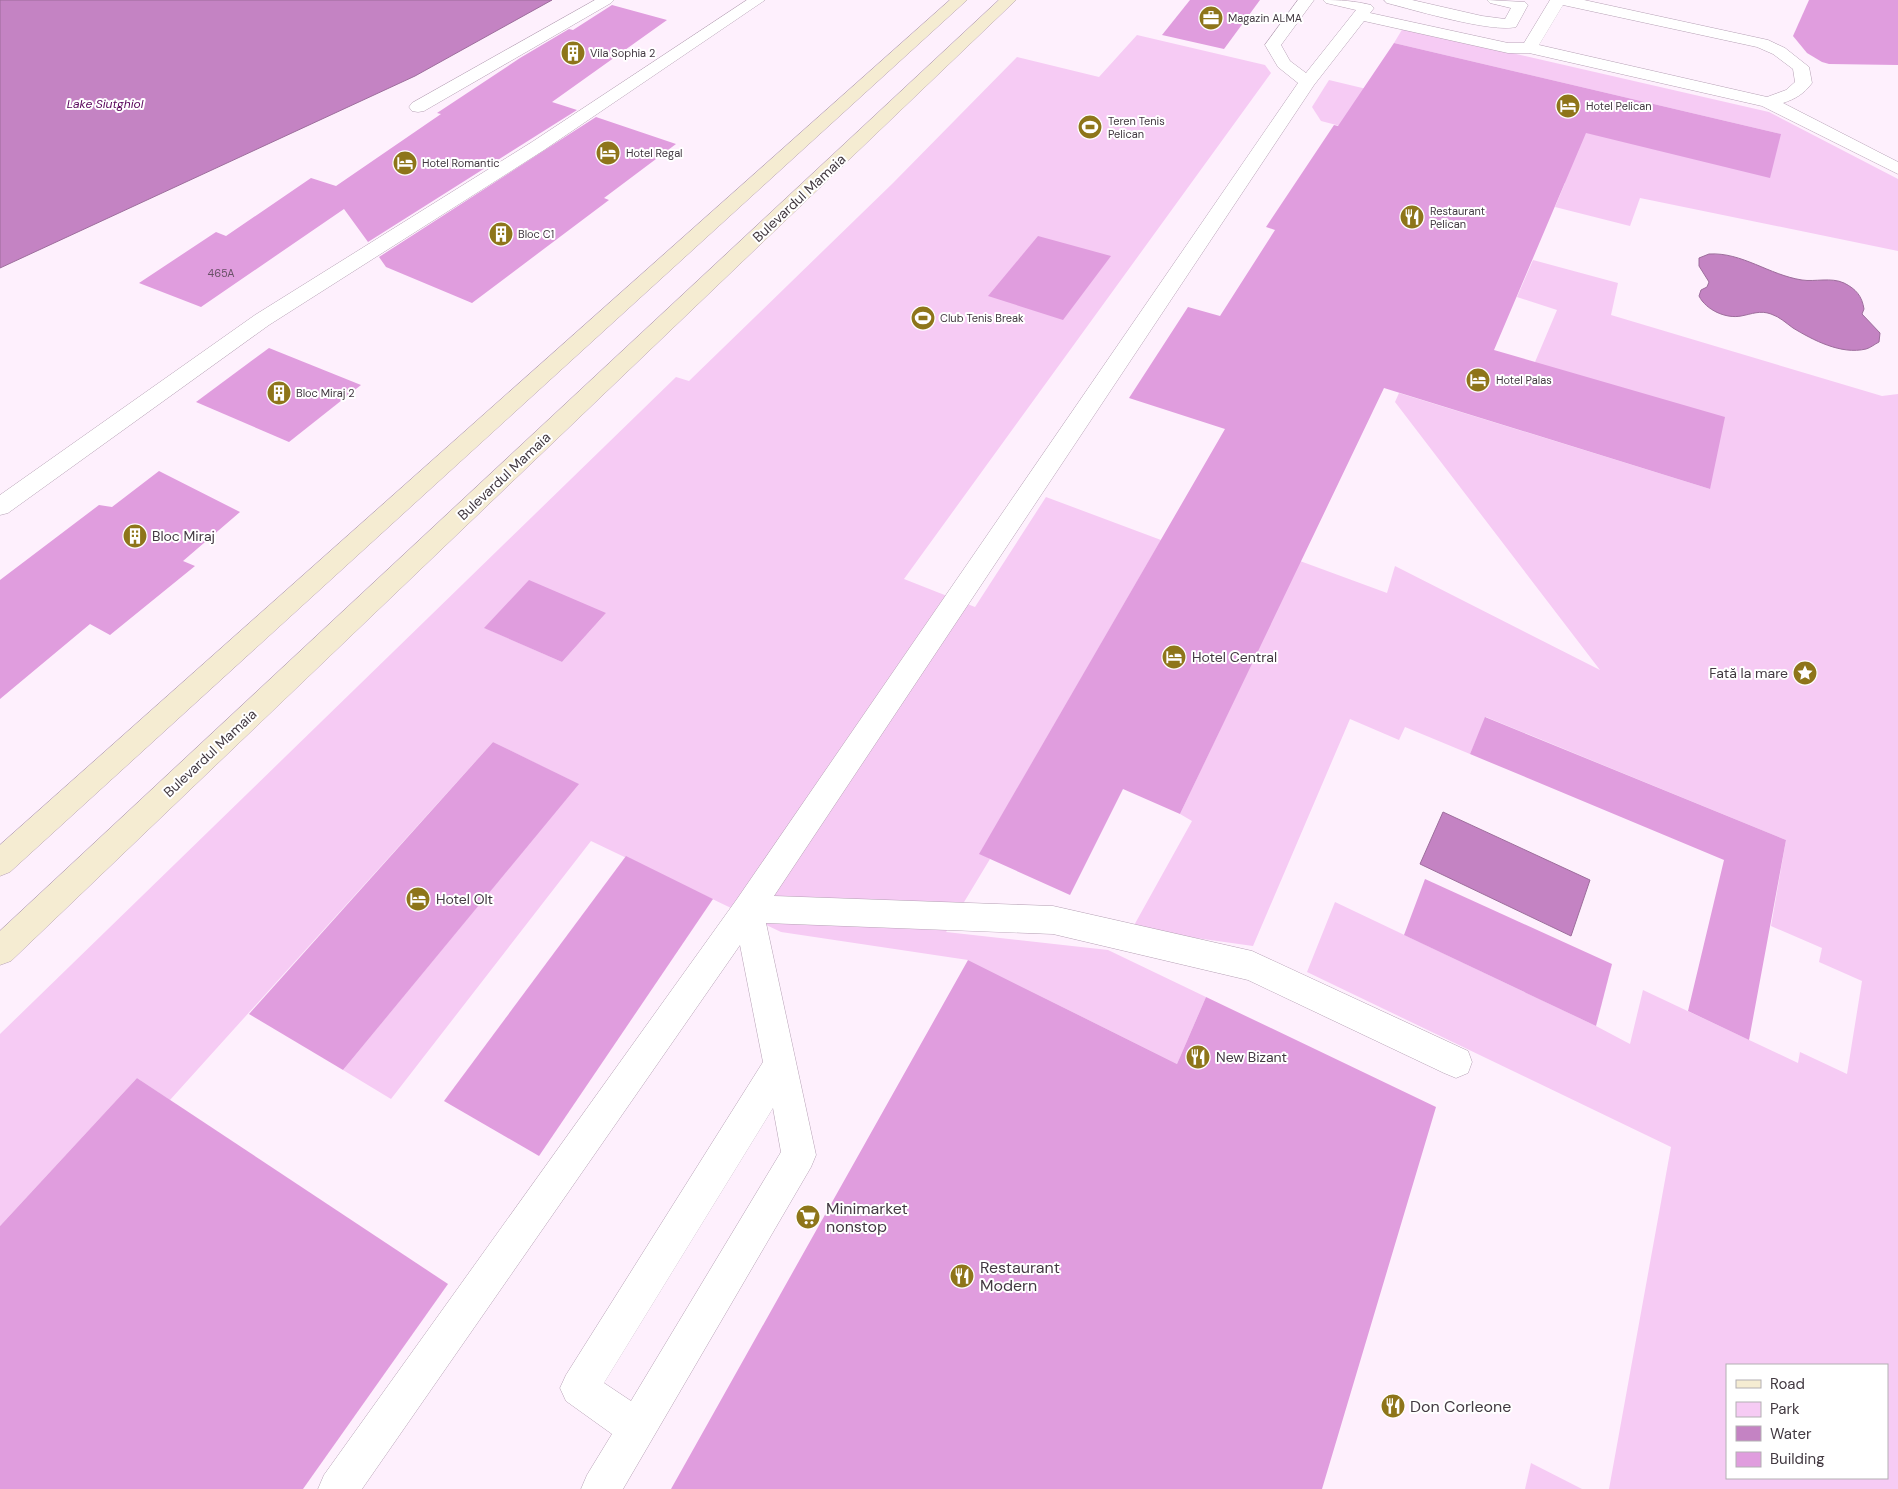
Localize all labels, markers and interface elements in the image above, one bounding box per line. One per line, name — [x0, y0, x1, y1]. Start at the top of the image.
office icon: Magazin ALMA — [1198, 5, 1224, 31]
place label: Magazin ALMA — [1228, 11, 1302, 25]
building icon: Vila Sophia 2 — [560, 40, 586, 66]
place label: Vila Sophia 2 — [590, 46, 655, 60]
hotel icon: Hotel Pelican — [1555, 93, 1581, 119]
water label: Lake Siutghiol — [67, 96, 144, 112]
place label: Hotel Pelican — [1586, 99, 1652, 113]
sports icon: Teren Tenis Pelican — [1077, 114, 1103, 140]
place label: Teren Tenis Pelican — [1108, 114, 1165, 141]
hotel icon: Hotel Regal — [595, 140, 621, 166]
place label: Hotel Regal — [626, 146, 683, 160]
hotel icon: Hotel Romantic — [392, 150, 418, 176]
street label: Bulevardul Mamaia — [749, 150, 849, 246]
place label: Hotel Romantic — [422, 156, 500, 170]
restaurant icon: Restaurant Pelican — [1399, 204, 1425, 230]
place label: Restaurant Pelican — [1430, 204, 1485, 231]
building icon: Bloc C1 — [488, 221, 514, 247]
place label: Bloc C1 — [518, 227, 554, 241]
house number: 465A — [208, 266, 234, 280]
sports icon: Club Tenis Break — [910, 305, 936, 331]
place label: Club Tenis Break — [940, 311, 1024, 325]
hotel icon: Hotel Palas — [1465, 367, 1491, 393]
place label: Hotel Palas — [1496, 373, 1552, 387]
building icon: Bloc Miraj 2 — [266, 380, 292, 406]
place label: Bloc Miraj 2 — [296, 386, 355, 400]
street label: Bulevardul Mamaia — [454, 428, 554, 524]
building icon: Bloc Miraj — [122, 523, 148, 549]
place label: Bloc Miraj — [152, 527, 215, 545]
hotel icon: Hotel Central — [1161, 644, 1187, 670]
place label: Hotel Central — [1192, 648, 1277, 666]
place icon: Fată la mare — [1792, 660, 1818, 686]
place label: Fată la mare — [1709, 664, 1788, 682]
street label: Bulevardul Mamaia — [160, 705, 260, 801]
hotel icon: Hotel Olt — [405, 886, 431, 912]
place label: Hotel Olt — [436, 890, 493, 908]
restaurant icon: New Bizant — [1185, 1044, 1211, 1070]
place label: New Bizant — [1216, 1048, 1287, 1066]
place label: Minimarket nonstop — [826, 1198, 908, 1237]
supermarket icon: Minimarket nonstop — [795, 1204, 821, 1230]
place label: Restaurant Modern — [980, 1257, 1060, 1296]
restaurant icon: Restaurant Modern — [949, 1263, 975, 1289]
legend — [1726, 1364, 1888, 1479]
text: Road — [1770, 1374, 1805, 1394]
restaurant icon: Don Corleone — [1380, 1393, 1406, 1419]
place label: Don Corleone — [1410, 1396, 1511, 1417]
text: Park — [1770, 1399, 1800, 1419]
text: Water — [1770, 1424, 1812, 1444]
text: Building — [1770, 1449, 1825, 1469]

